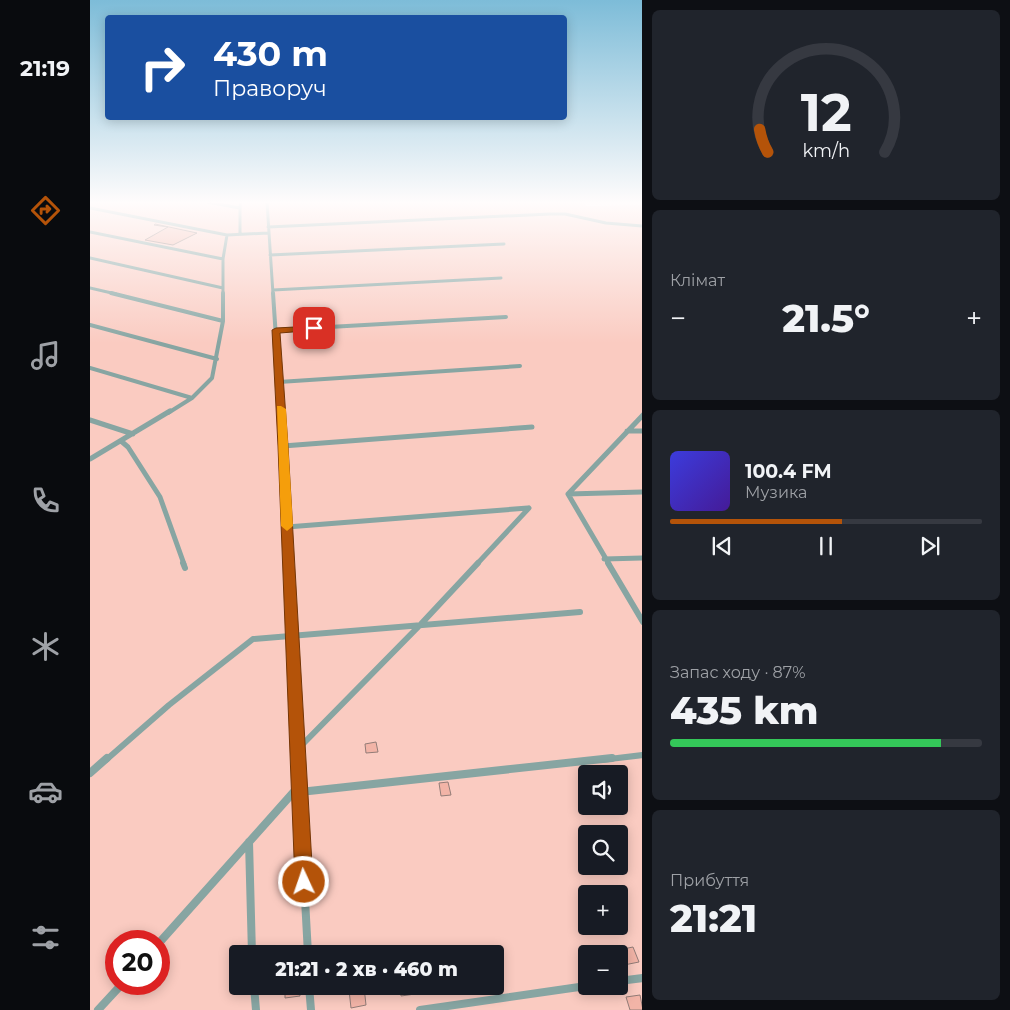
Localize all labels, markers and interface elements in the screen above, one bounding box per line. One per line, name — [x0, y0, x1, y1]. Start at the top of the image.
text: 430 m — [213, 32, 328, 75]
icon: right — [130, 35, 195, 100]
text: 21:19 — [20, 55, 70, 82]
text: Праворуч — [213, 75, 327, 102]
text: 12 — [800, 81, 852, 144]
text: km/h — [802, 140, 850, 161]
icon: directions — [28, 193, 63, 228]
text: Клімат — [670, 271, 725, 290]
text: 21.5° — [782, 295, 870, 342]
text: − — [670, 301, 686, 335]
text: + — [966, 301, 982, 335]
pin — [293, 307, 335, 349]
icon: arrive — [300, 314, 328, 342]
icon: music — [28, 338, 63, 373]
text: 100.4 FM — [745, 460, 832, 483]
icon: phone — [28, 483, 63, 518]
text: Музика — [745, 483, 807, 502]
icon: previous — [708, 532, 736, 560]
icon: pause — [812, 532, 840, 560]
icon: next — [916, 532, 944, 560]
icon: climate — [28, 629, 63, 664]
text: Запас ходу · 87% — [670, 663, 806, 682]
text: 435 km — [670, 687, 819, 734]
map controls — [578, 765, 628, 995]
button: sound — [578, 765, 628, 815]
icon: car — [28, 774, 63, 809]
button: search — [578, 825, 628, 875]
position arrow — [277, 855, 329, 907]
text: Прибуття — [670, 871, 749, 890]
button: + — [578, 885, 628, 935]
text: 21:21 — [670, 895, 757, 942]
icon: filters — [28, 920, 63, 955]
speed limit sign: 20 — [105, 930, 170, 995]
button: − — [578, 945, 628, 995]
text: 21:21 · 2 хв · 460 m — [275, 958, 458, 981]

